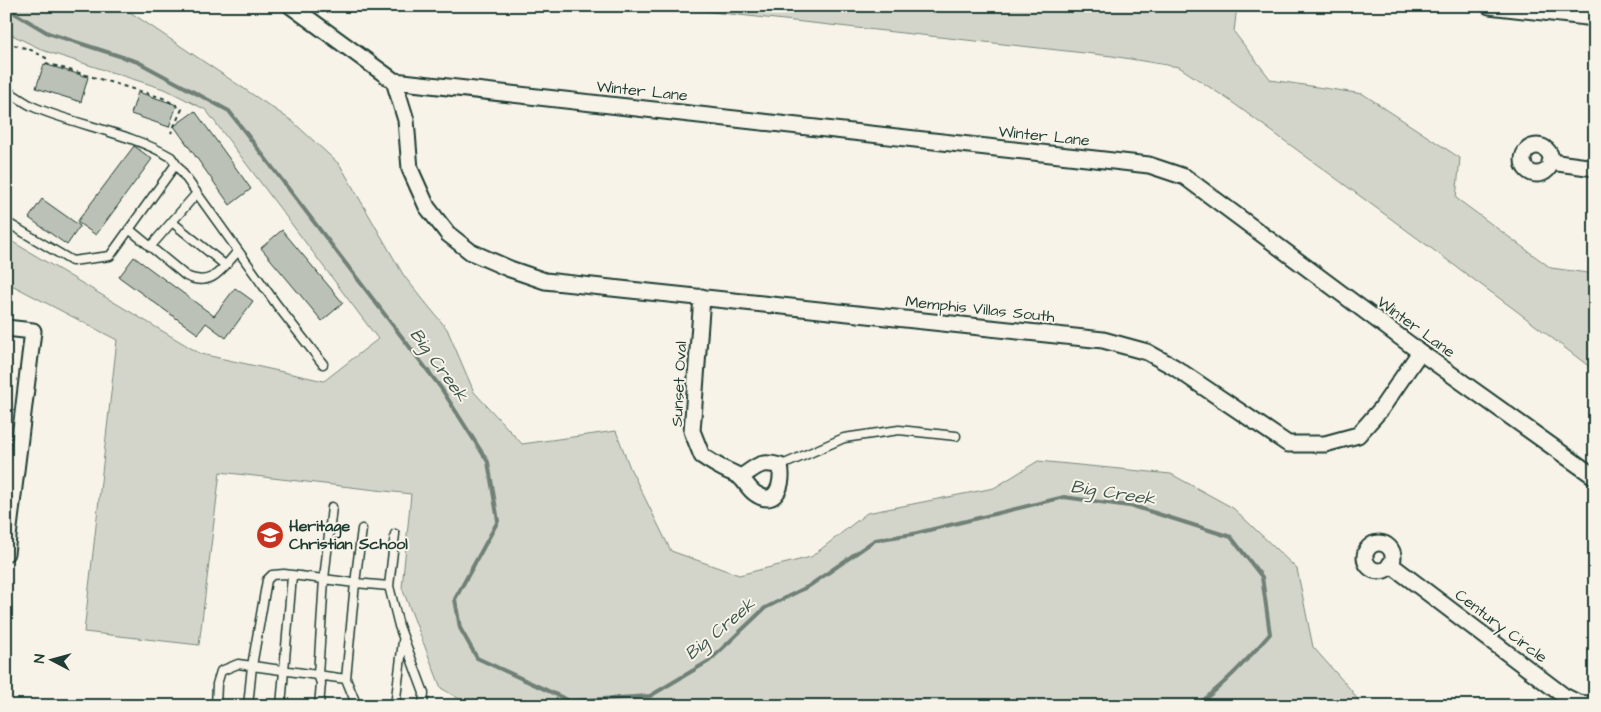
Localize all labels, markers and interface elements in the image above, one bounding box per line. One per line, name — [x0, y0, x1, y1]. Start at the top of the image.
street label: Winter Lane — [595, 75, 689, 107]
street label: Winter Lane — [997, 120, 1091, 152]
street label: Memphis Villas South — [904, 290, 1056, 328]
street label: Winter Lane — [1372, 291, 1460, 363]
water label: Big Creek — [403, 323, 475, 408]
street label: Sunset Oval — [666, 341, 692, 427]
water label: Big Creek — [1069, 474, 1158, 513]
place label: Heritage Christian School — [289, 515, 408, 555]
school or university icon: Heritage Christian School — [255, 520, 285, 550]
street label: Century Circle — [1450, 584, 1552, 669]
water label: Big Creek — [679, 591, 762, 667]
north arrow — [28, 634, 78, 684]
text: N — [30, 653, 50, 664]

